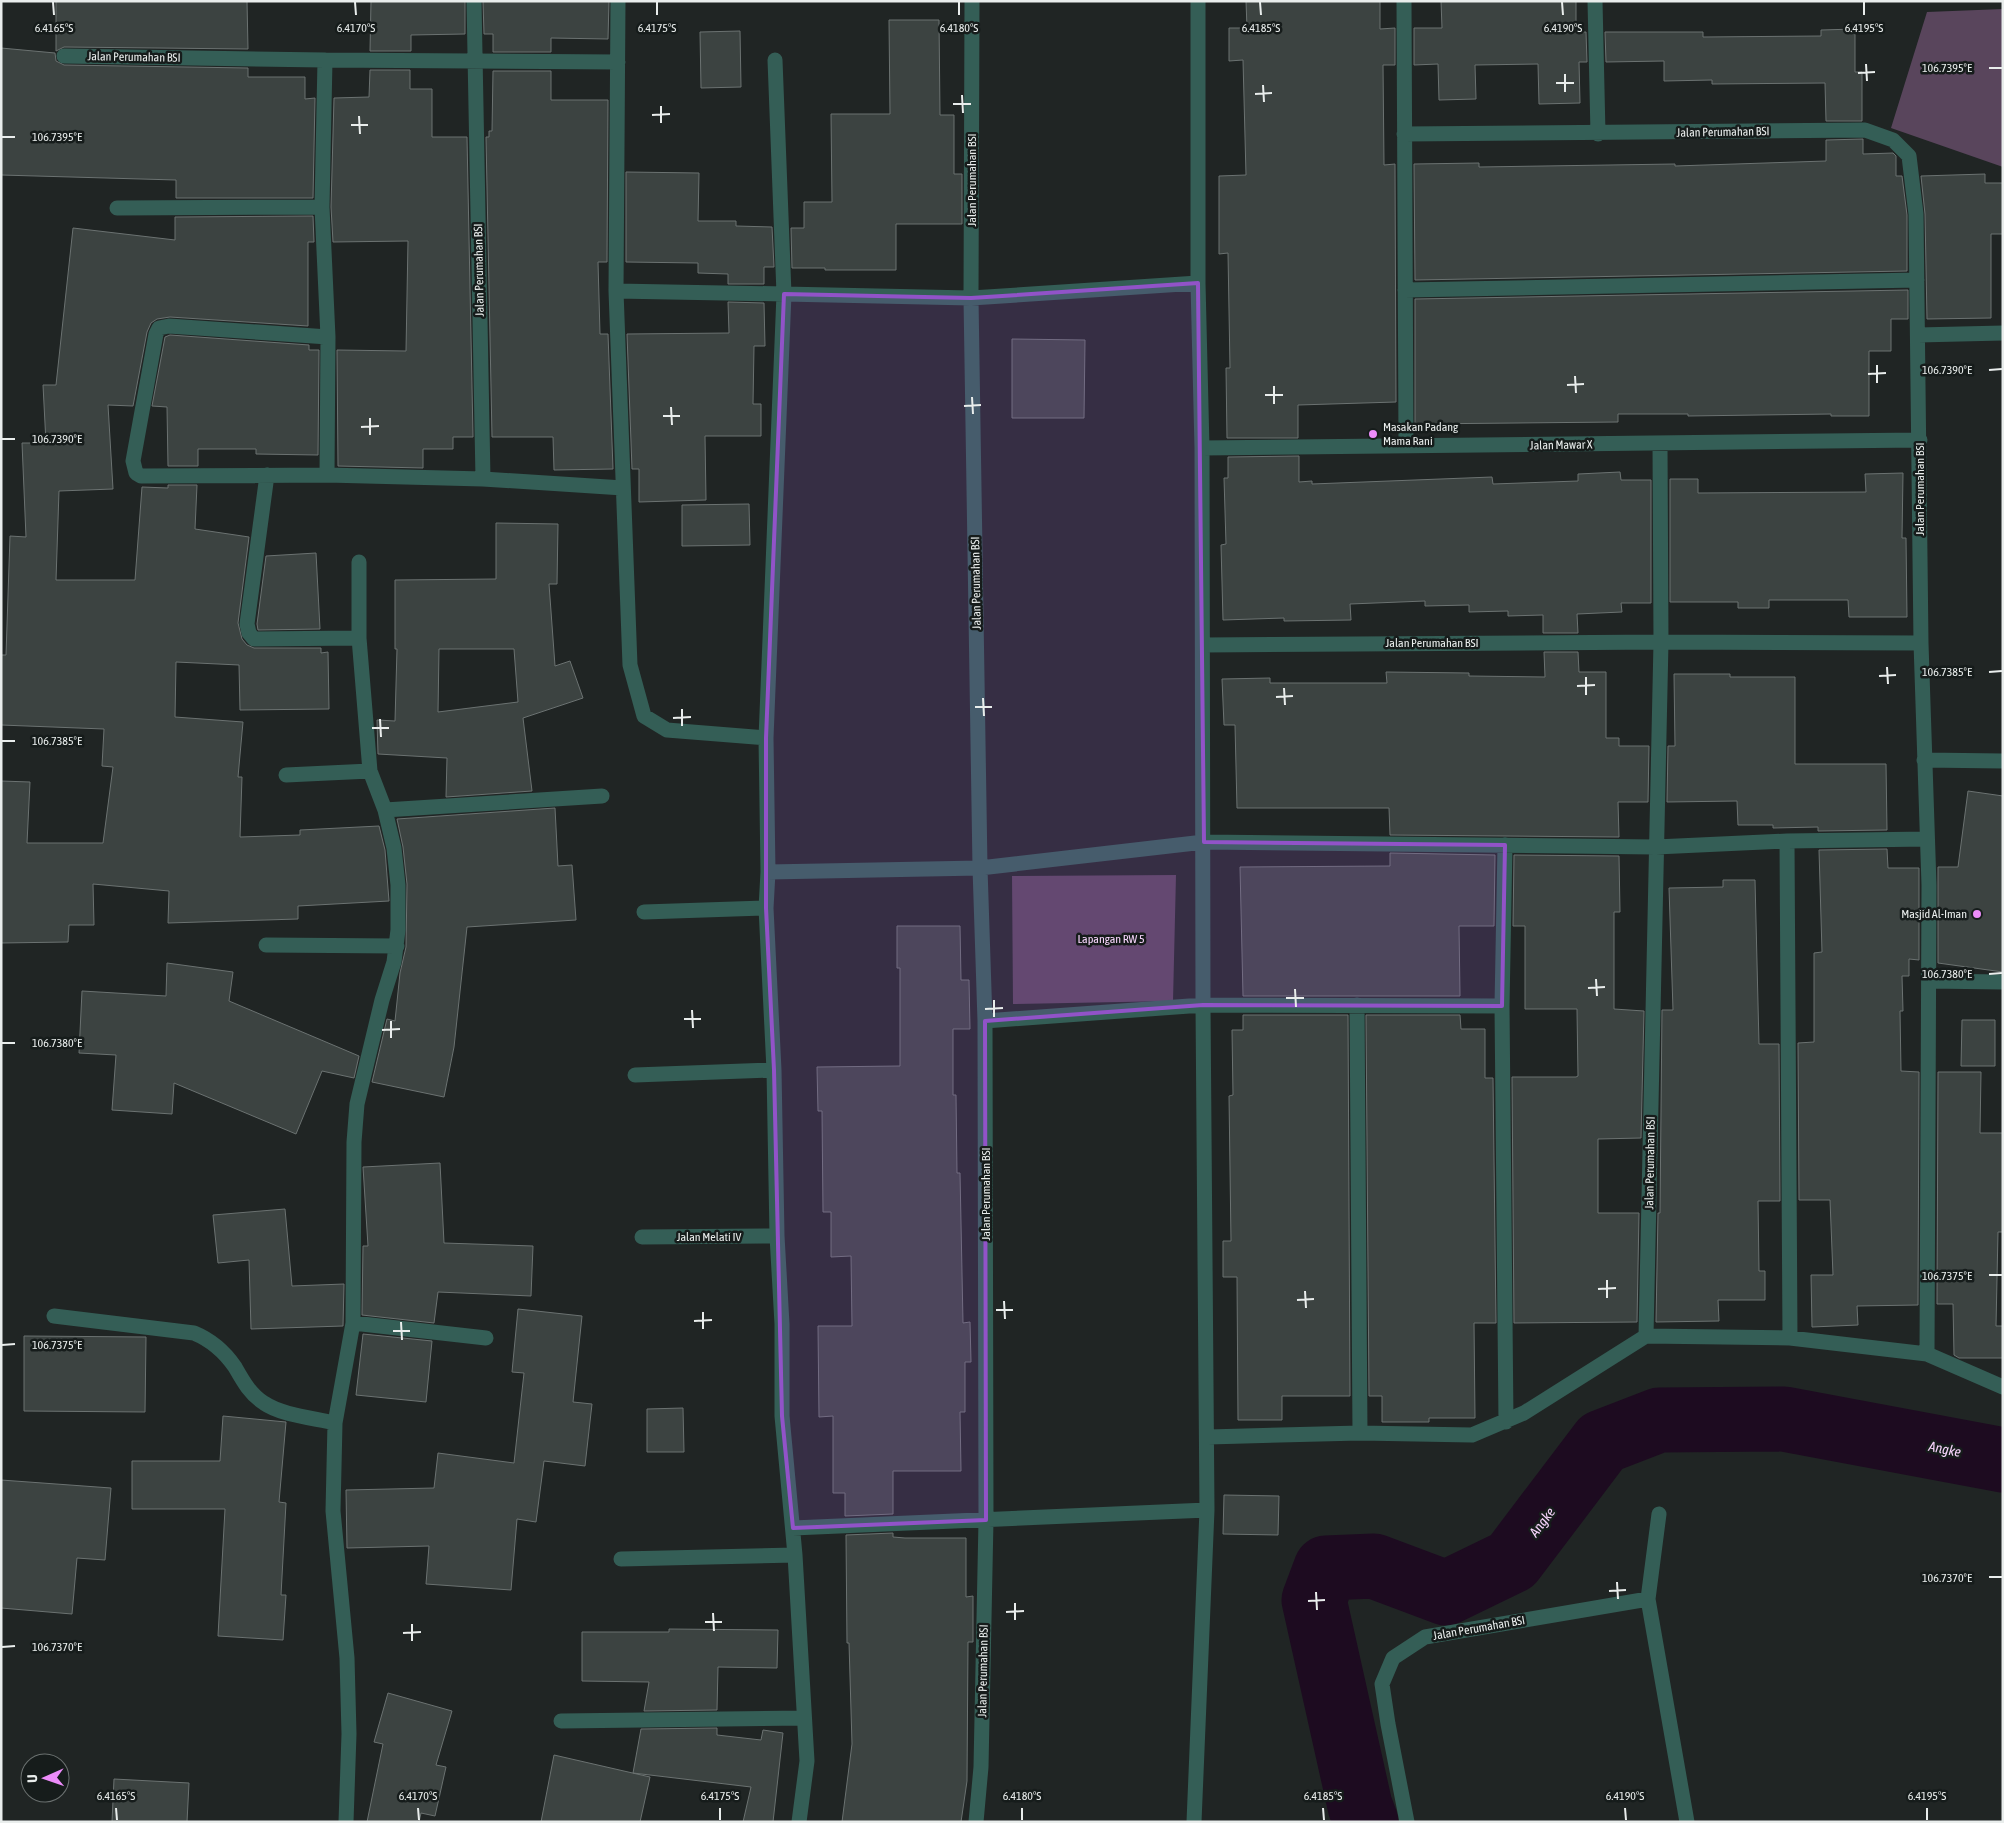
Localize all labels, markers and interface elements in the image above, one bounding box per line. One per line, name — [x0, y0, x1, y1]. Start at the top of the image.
text: 6.4165°S — [35, 21, 73, 35]
text: 6.4170°S — [337, 21, 375, 35]
text: 6.4175°S — [638, 21, 676, 35]
text: 6.4180°S — [940, 21, 978, 35]
text: 6.4185°S — [1242, 21, 1280, 35]
text: 6.4190°S — [1544, 21, 1582, 35]
text: 6.4195°S — [1845, 21, 1883, 35]
street label: Jalan Perumahan BSI — [87, 49, 181, 65]
text: 106.7395°E — [1922, 61, 1972, 75]
street label: Jalan Perumahan BSI — [1676, 124, 1770, 140]
text: 106.7395°E — [32, 130, 82, 144]
street label: Jalan Perumahan BSI — [965, 133, 979, 227]
street label: Jalan Perumahan BSI — [471, 223, 487, 317]
text: 106.7390°E — [1922, 363, 1972, 377]
place label: Masakan Padang Mama Rani — [1383, 420, 1459, 448]
marker: Masakan Padang Mama Rani — [1367, 428, 1379, 440]
text: 106.7390°E — [32, 432, 82, 446]
street label: Jalan Mawar X — [1530, 437, 1593, 453]
street label: Jalan Perumahan BSI — [1913, 442, 1927, 536]
street label: Jalan Perumahan BSI — [968, 536, 984, 630]
street label: Jalan Perumahan BSI — [1385, 636, 1479, 650]
text: 106.7385°E — [1922, 665, 1972, 679]
text: 106.7385°E — [32, 734, 82, 748]
place label: Masjid Al-Iman — [1901, 907, 1967, 921]
marker: Masjid Al-Iman — [1971, 908, 1983, 920]
park label: Lapangan RW 5 — [1077, 932, 1145, 946]
text: 106.7380°E — [1922, 967, 1972, 981]
text: 106.7380°E — [32, 1036, 82, 1050]
street label: Jalan Perumahan BSI — [1642, 1116, 1658, 1210]
street label: Jalan Perumahan BSI — [979, 1147, 993, 1241]
street label: Jalan Melati IV — [677, 1230, 741, 1244]
text: 106.7375°E — [1922, 1269, 1972, 1283]
text: 106.7375°E — [32, 1338, 82, 1352]
water label: Angke — [1927, 1438, 1962, 1460]
water label: Angke — [1525, 1504, 1558, 1541]
text: 106.7370°E — [1922, 1571, 1972, 1585]
street label: Jalan Perumahan BSI — [1432, 1613, 1526, 1643]
street label: Jalan Perumahan BSI — [975, 1624, 991, 1718]
text: 106.7370°E — [32, 1640, 82, 1654]
north arrow — [20, 1753, 70, 1803]
text: U — [24, 1774, 40, 1783]
text: 6.4165°S — [97, 1789, 135, 1803]
text: 6.4170°S — [399, 1789, 437, 1803]
text: 6.4175°S — [701, 1789, 739, 1803]
text: 6.4180°S — [1003, 1789, 1041, 1803]
text: 6.4185°S — [1304, 1789, 1342, 1803]
text: 6.4190°S — [1606, 1789, 1644, 1803]
text: 6.4195°S — [1908, 1789, 1946, 1803]

